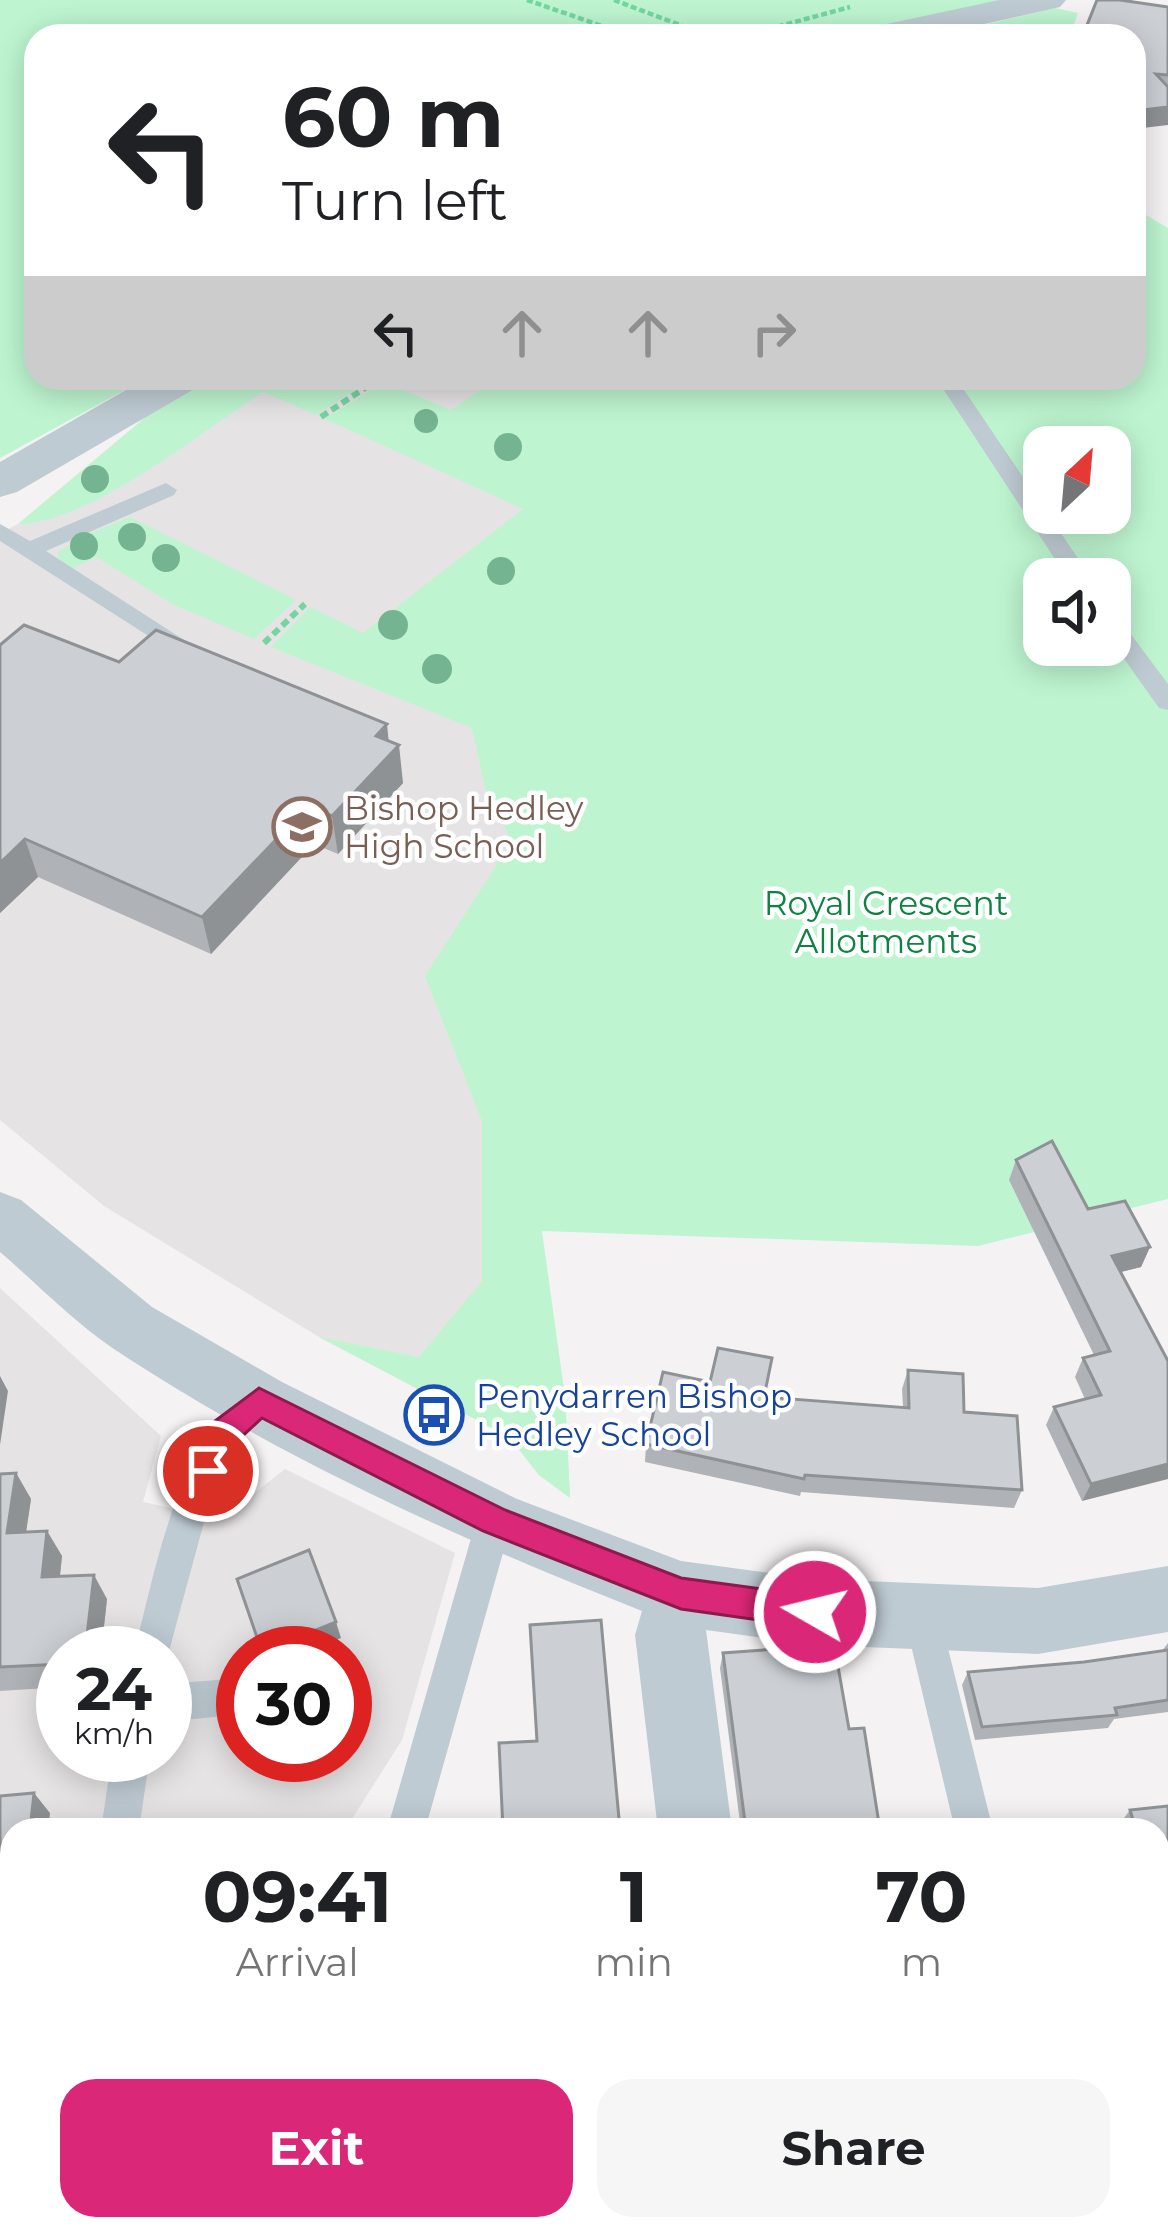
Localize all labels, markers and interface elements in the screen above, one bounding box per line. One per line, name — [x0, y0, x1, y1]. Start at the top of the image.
text: 60 m — [282, 66, 504, 168]
icon: left — [84, 72, 240, 228]
text: Turn left — [282, 168, 508, 234]
icon: left — [363, 300, 429, 366]
icon: ahead — [489, 300, 555, 366]
icon: ahead — [615, 300, 681, 366]
icon: right — [741, 300, 807, 366]
north arrow — [1023, 426, 1131, 534]
map controls — [1023, 426, 1131, 666]
button: sound — [1023, 558, 1131, 666]
place label: Bishop Hedley High School — [344, 788, 584, 866]
school or university icon: Bishop Hedley High School — [271, 796, 333, 858]
park label: Royal Crescent Allotments — [764, 883, 1008, 961]
place label: Penydarren Bishop Hedley School — [476, 1376, 792, 1454]
bus stop icon: Penydarren Bishop Hedley School — [403, 1384, 465, 1446]
pin — [157, 1420, 259, 1522]
icon: arrive — [175, 1438, 241, 1504]
position arrow — [752, 1549, 878, 1675]
speed limit sign: 30 — [216, 1626, 372, 1782]
text: 24 — [76, 1652, 152, 1725]
text: km/h — [74, 1715, 154, 1752]
text: 09:41 — [203, 1852, 392, 1940]
text: 1 — [620, 1852, 648, 1940]
text: 70 — [875, 1852, 967, 1940]
text: Arrival — [236, 1938, 359, 1986]
text: min — [595, 1938, 673, 1986]
text: m — [901, 1938, 942, 1986]
button: Exit — [60, 2079, 573, 2217]
button: Share — [597, 2079, 1110, 2217]

